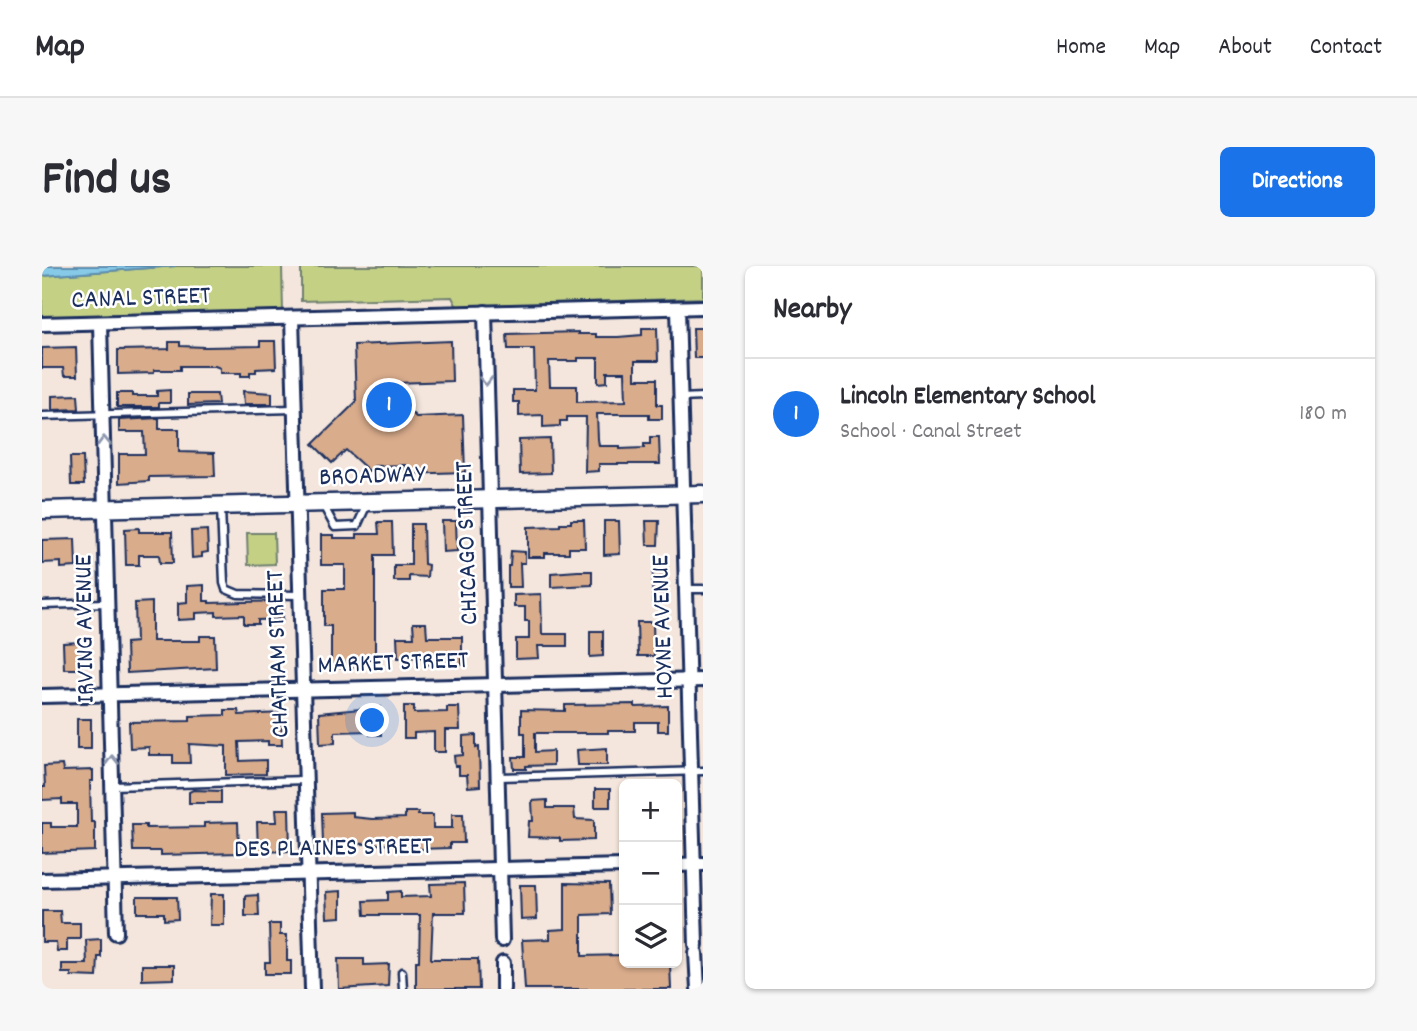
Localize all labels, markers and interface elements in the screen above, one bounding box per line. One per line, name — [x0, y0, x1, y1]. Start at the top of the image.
text: Map — [35, 25, 85, 72]
text: Home — [1056, 31, 1106, 65]
text: Map — [1144, 31, 1180, 65]
text: About — [1218, 31, 1272, 65]
text: Contact — [1310, 31, 1382, 65]
text: Find us — [42, 147, 171, 217]
button: Directions — [1220, 147, 1375, 217]
street label: CANAL STREET — [71, 278, 212, 320]
text: Nearby — [773, 290, 851, 333]
one-way arrow — [478, 376, 494, 386]
pin: 1 — [366, 379, 412, 431]
text: Lincoln Elementary School — [840, 379, 1095, 416]
text: 1 — [793, 398, 799, 431]
text: 180 m — [1299, 398, 1347, 431]
text: School · Canal Street — [840, 416, 1022, 449]
one-way arrow — [96, 435, 112, 445]
street label: BROADWAY — [318, 457, 427, 497]
street label: CHICAGO STREET — [447, 460, 489, 626]
street label: IRVING AVENUE — [66, 554, 106, 704]
street label: HOYNE AVENUE — [643, 554, 685, 700]
street label: CHATHAM STREET — [258, 569, 300, 739]
street label: MARKET STREET — [317, 643, 470, 685]
your location — [355, 703, 389, 737]
one-way arrow — [104, 754, 120, 765]
map controls — [619, 779, 682, 968]
button: + — [619, 779, 682, 842]
street label: DES PLAINES STREET — [234, 829, 433, 869]
button: − — [619, 842, 682, 905]
button: layers — [619, 905, 682, 968]

